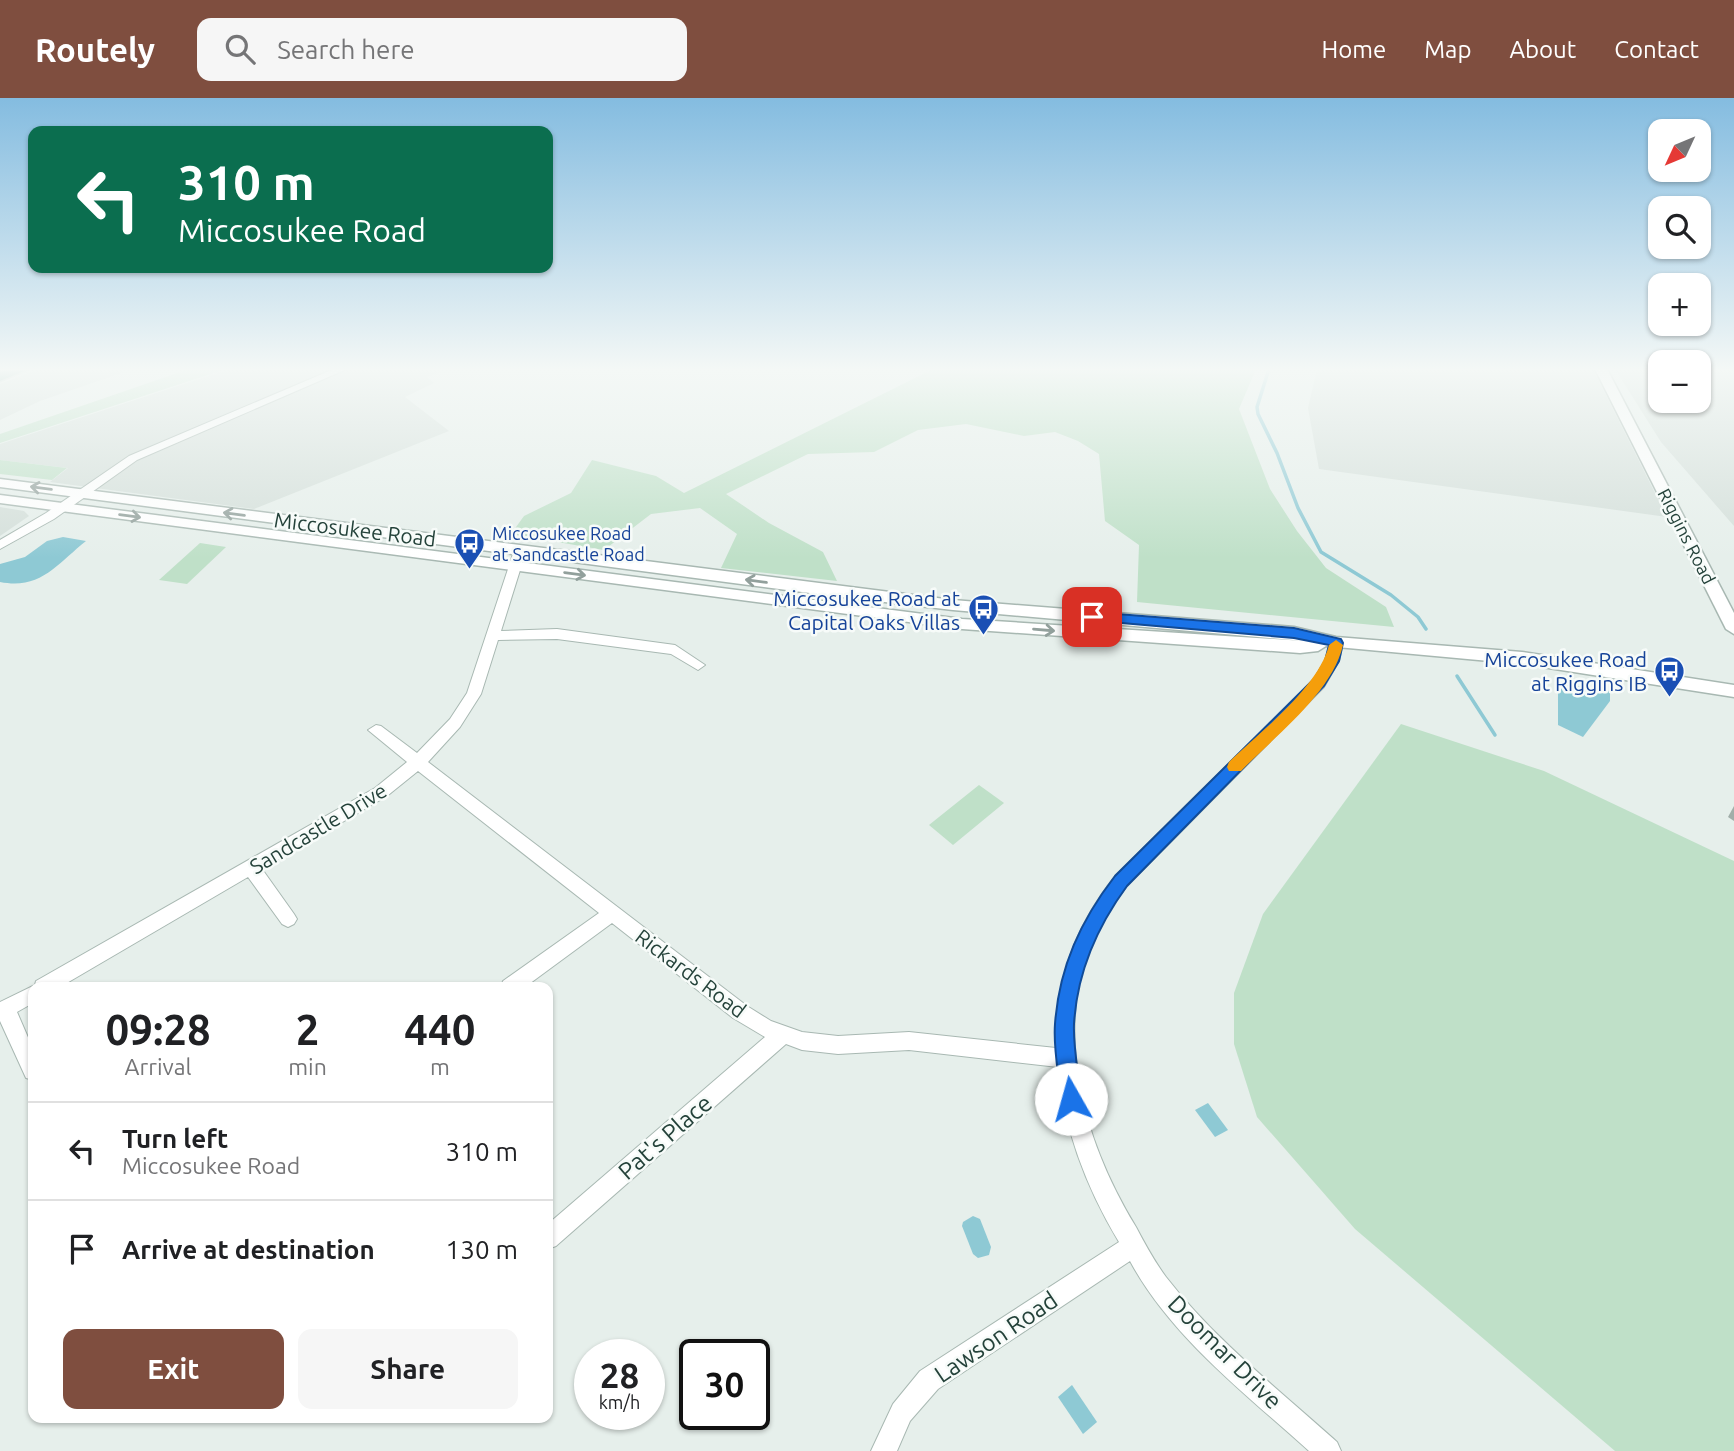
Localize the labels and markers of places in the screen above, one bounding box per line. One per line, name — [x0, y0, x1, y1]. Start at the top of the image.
place label: Miccosukee Road at Sandcastle Road — [492, 523, 645, 564]
bus stop icon: Miccosukee Road at Sandcastle Road — [452, 526, 486, 570]
place label: Miccosukee Road at Capital Oaks Villas — [773, 586, 960, 634]
pin — [1062, 587, 1122, 647]
bus stop icon: Miccosukee Road at Capital Oaks Villas — [966, 593, 1000, 637]
place label: Miccosukee Road at Riggins IB — [1484, 647, 1647, 695]
bus stop icon: Miccosukee Road at Riggins IB — [1653, 654, 1687, 698]

